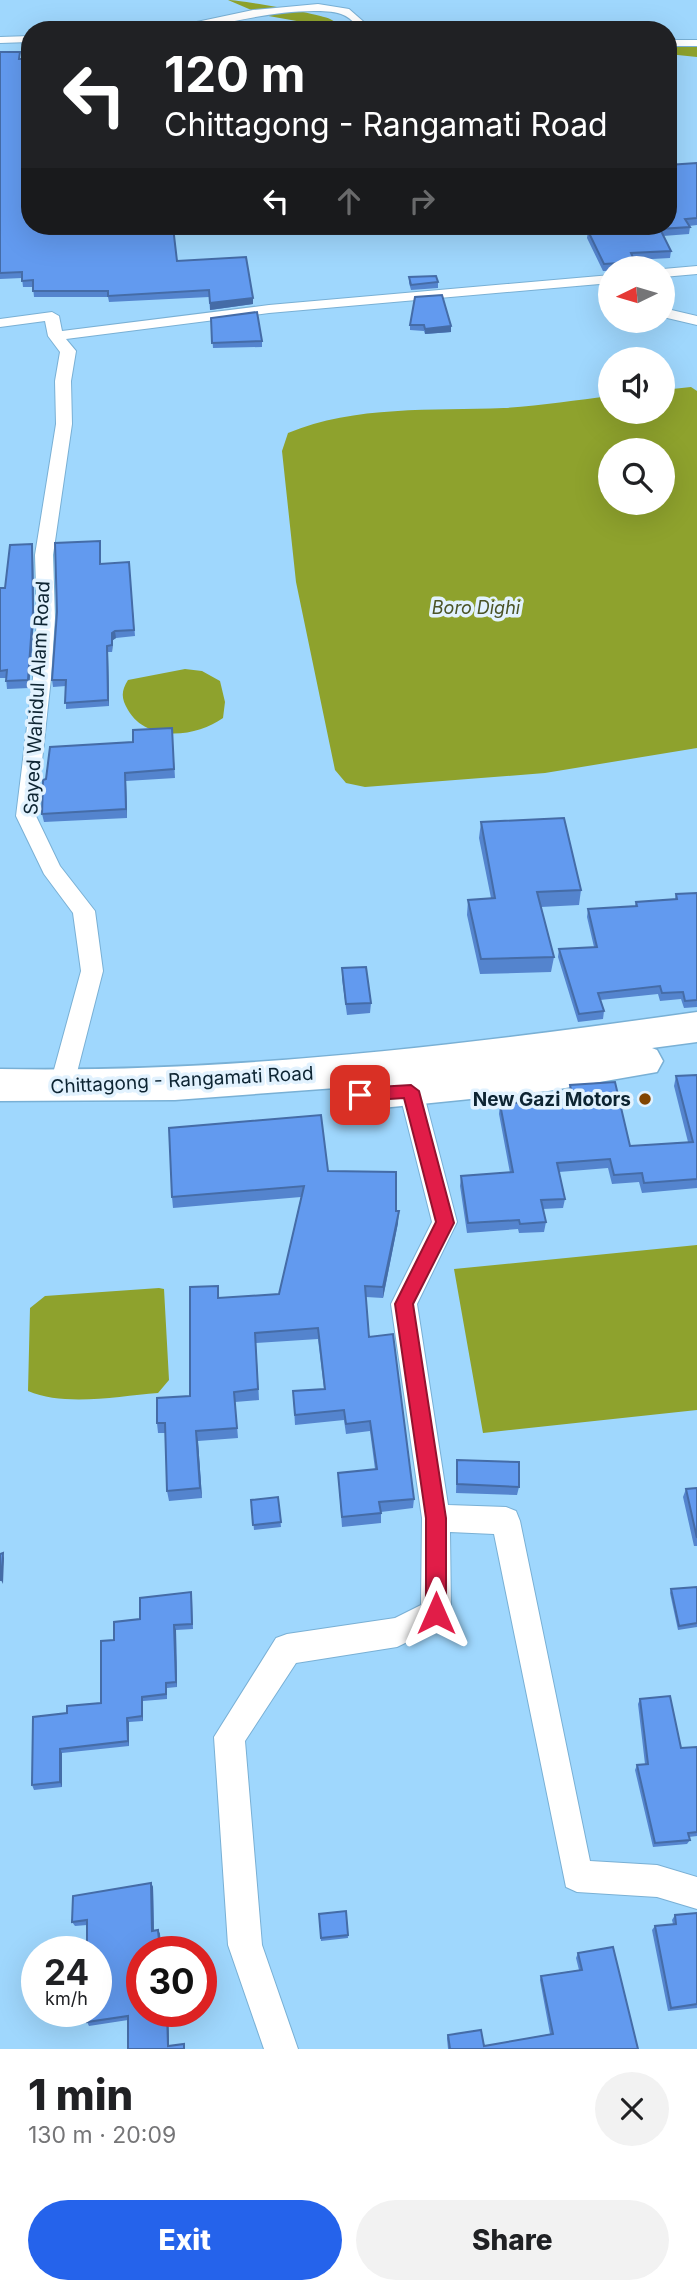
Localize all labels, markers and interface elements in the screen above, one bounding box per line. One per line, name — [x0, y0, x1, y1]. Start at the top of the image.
text: 120 m — [164, 45, 305, 104]
icon: left — [49, 49, 140, 140]
text: Chittagong - Rangamati Road — [164, 105, 608, 144]
icon: left — [257, 182, 295, 220]
icon: ahead — [330, 182, 368, 220]
icon: right — [403, 182, 441, 220]
north arrow — [598, 256, 676, 332]
map controls — [598, 256, 675, 515]
button: sound — [598, 347, 675, 424]
button: search — [598, 438, 675, 515]
street label: Sayed Wahidul Alam Road — [19, 580, 55, 816]
water label: Boro Dighi — [432, 597, 521, 618]
street label: Chittagong - Rangamati Road — [50, 1062, 314, 1098]
pin — [330, 1065, 390, 1125]
icon: arrive — [341, 1076, 379, 1114]
place label: New Gazi Motors — [473, 1088, 631, 1111]
marker: New Gazi Motors — [637, 1091, 653, 1107]
position arrow — [399, 1576, 473, 1650]
speed limit sign: 30 — [126, 1936, 217, 2027]
text: 24 — [44, 1951, 89, 1993]
text: km/h — [45, 1988, 88, 2009]
text: 1 min — [28, 2069, 133, 2120]
button: close — [595, 2072, 669, 2146]
text: 130 m · 20:09 — [28, 2121, 176, 2149]
button: Exit — [28, 2200, 342, 2280]
button: Share — [356, 2200, 669, 2280]

